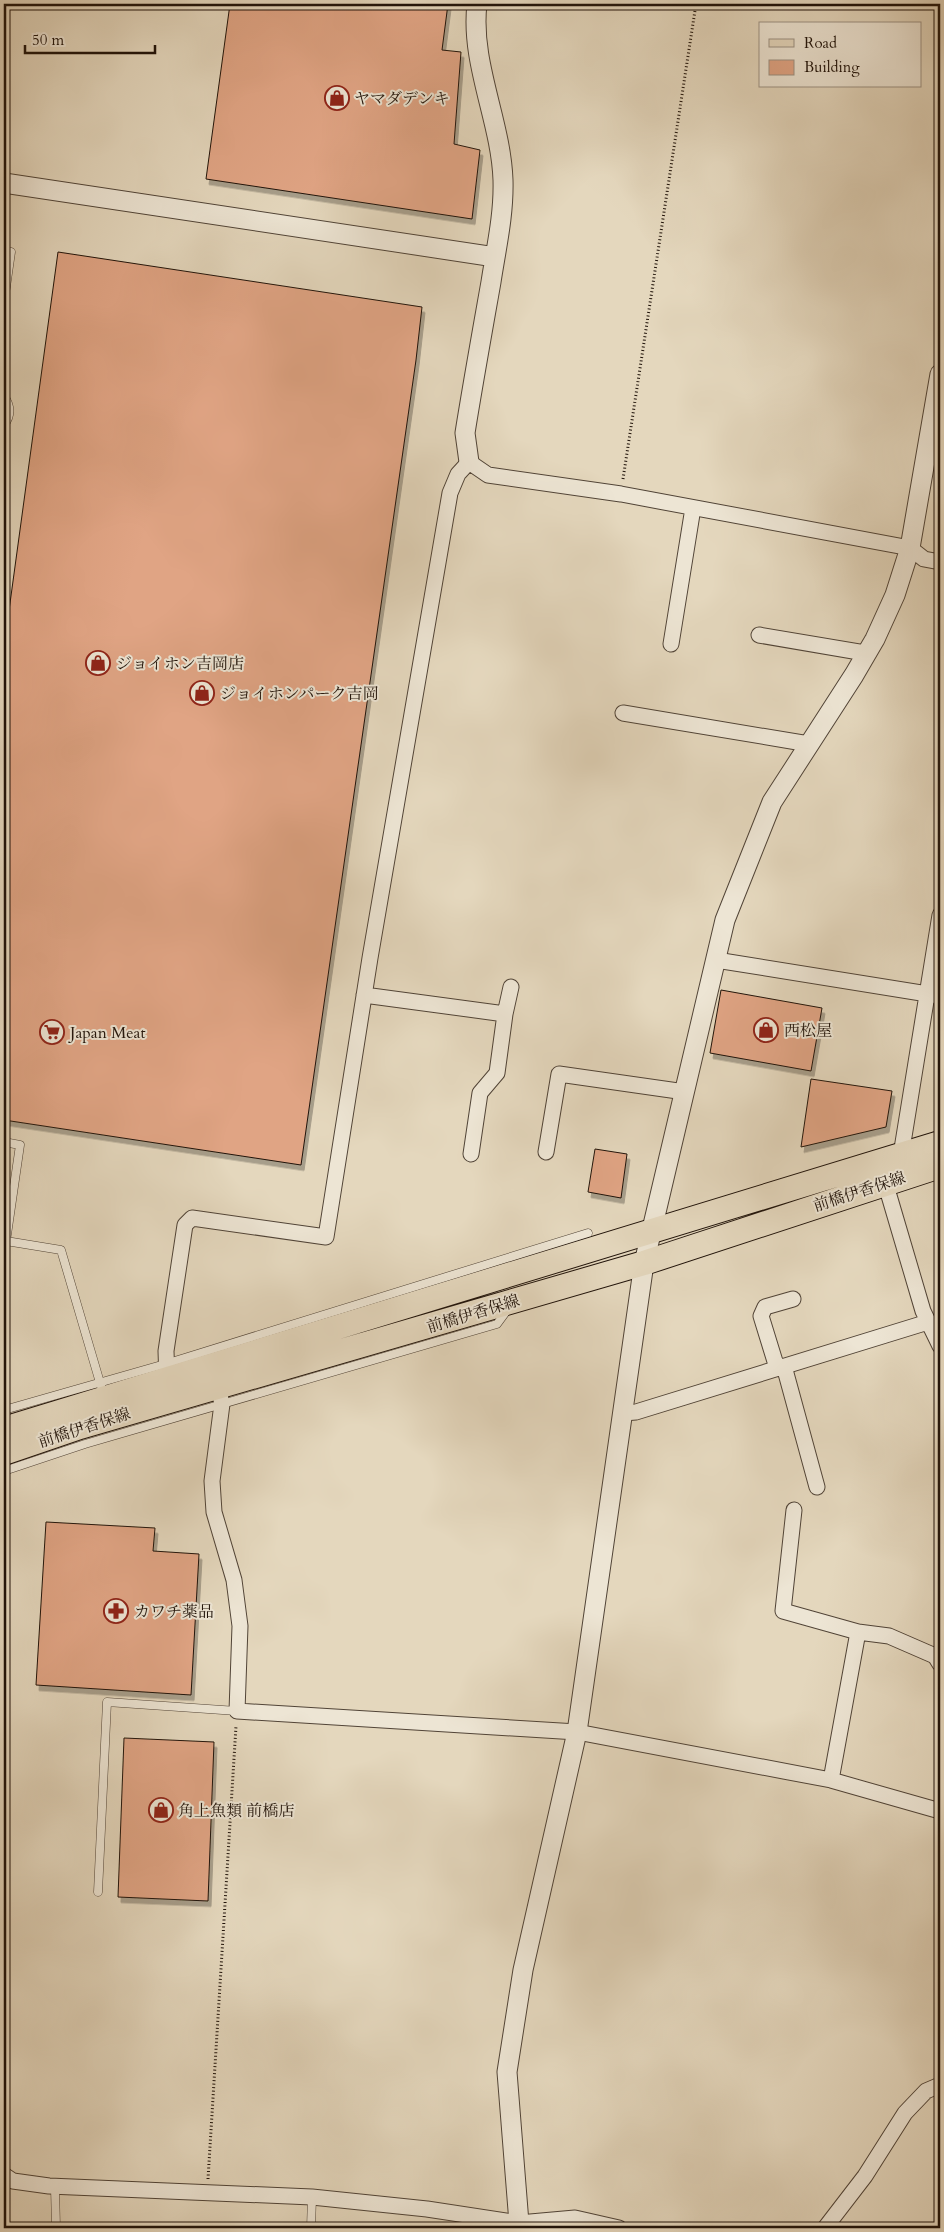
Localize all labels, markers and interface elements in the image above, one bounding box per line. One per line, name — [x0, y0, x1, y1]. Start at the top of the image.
scale bar — [25, 22, 155, 54]
legend — [759, 22, 922, 88]
text: 50 m — [32, 30, 64, 50]
text: Road — [804, 33, 837, 53]
text: Building — [804, 57, 860, 77]
shop icon: ヤマダデンキ — [324, 85, 350, 111]
place label: ヤマダデンキ — [354, 88, 450, 110]
shop icon: ジョイホン吉岡店 — [85, 650, 111, 676]
place label: ジョイホン吉岡店 — [116, 653, 244, 675]
shop icon: ジョイホンパーク吉岡 — [189, 680, 215, 706]
place label: ジョイホンパーク吉岡 — [220, 683, 379, 705]
shop icon: 西松屋 — [753, 1017, 779, 1043]
supermarket icon: Japan Meat — [39, 1019, 65, 1045]
place label: 西松屋 — [784, 1020, 832, 1042]
place label: Japan Meat — [68, 1022, 145, 1044]
street label: 前橋伊香保線 — [810, 1167, 908, 1217]
street label: 前橋伊香保線 — [424, 1289, 522, 1339]
street label: 前橋伊香保線 — [35, 1403, 133, 1453]
pharmacy icon: カワチ薬品 — [103, 1598, 129, 1624]
place label: カワチ薬品 — [134, 1601, 214, 1623]
shop icon: 角上魚類 前橋店 — [148, 1797, 174, 1823]
place label: 角上魚類 前橋店 — [178, 1800, 294, 1822]

